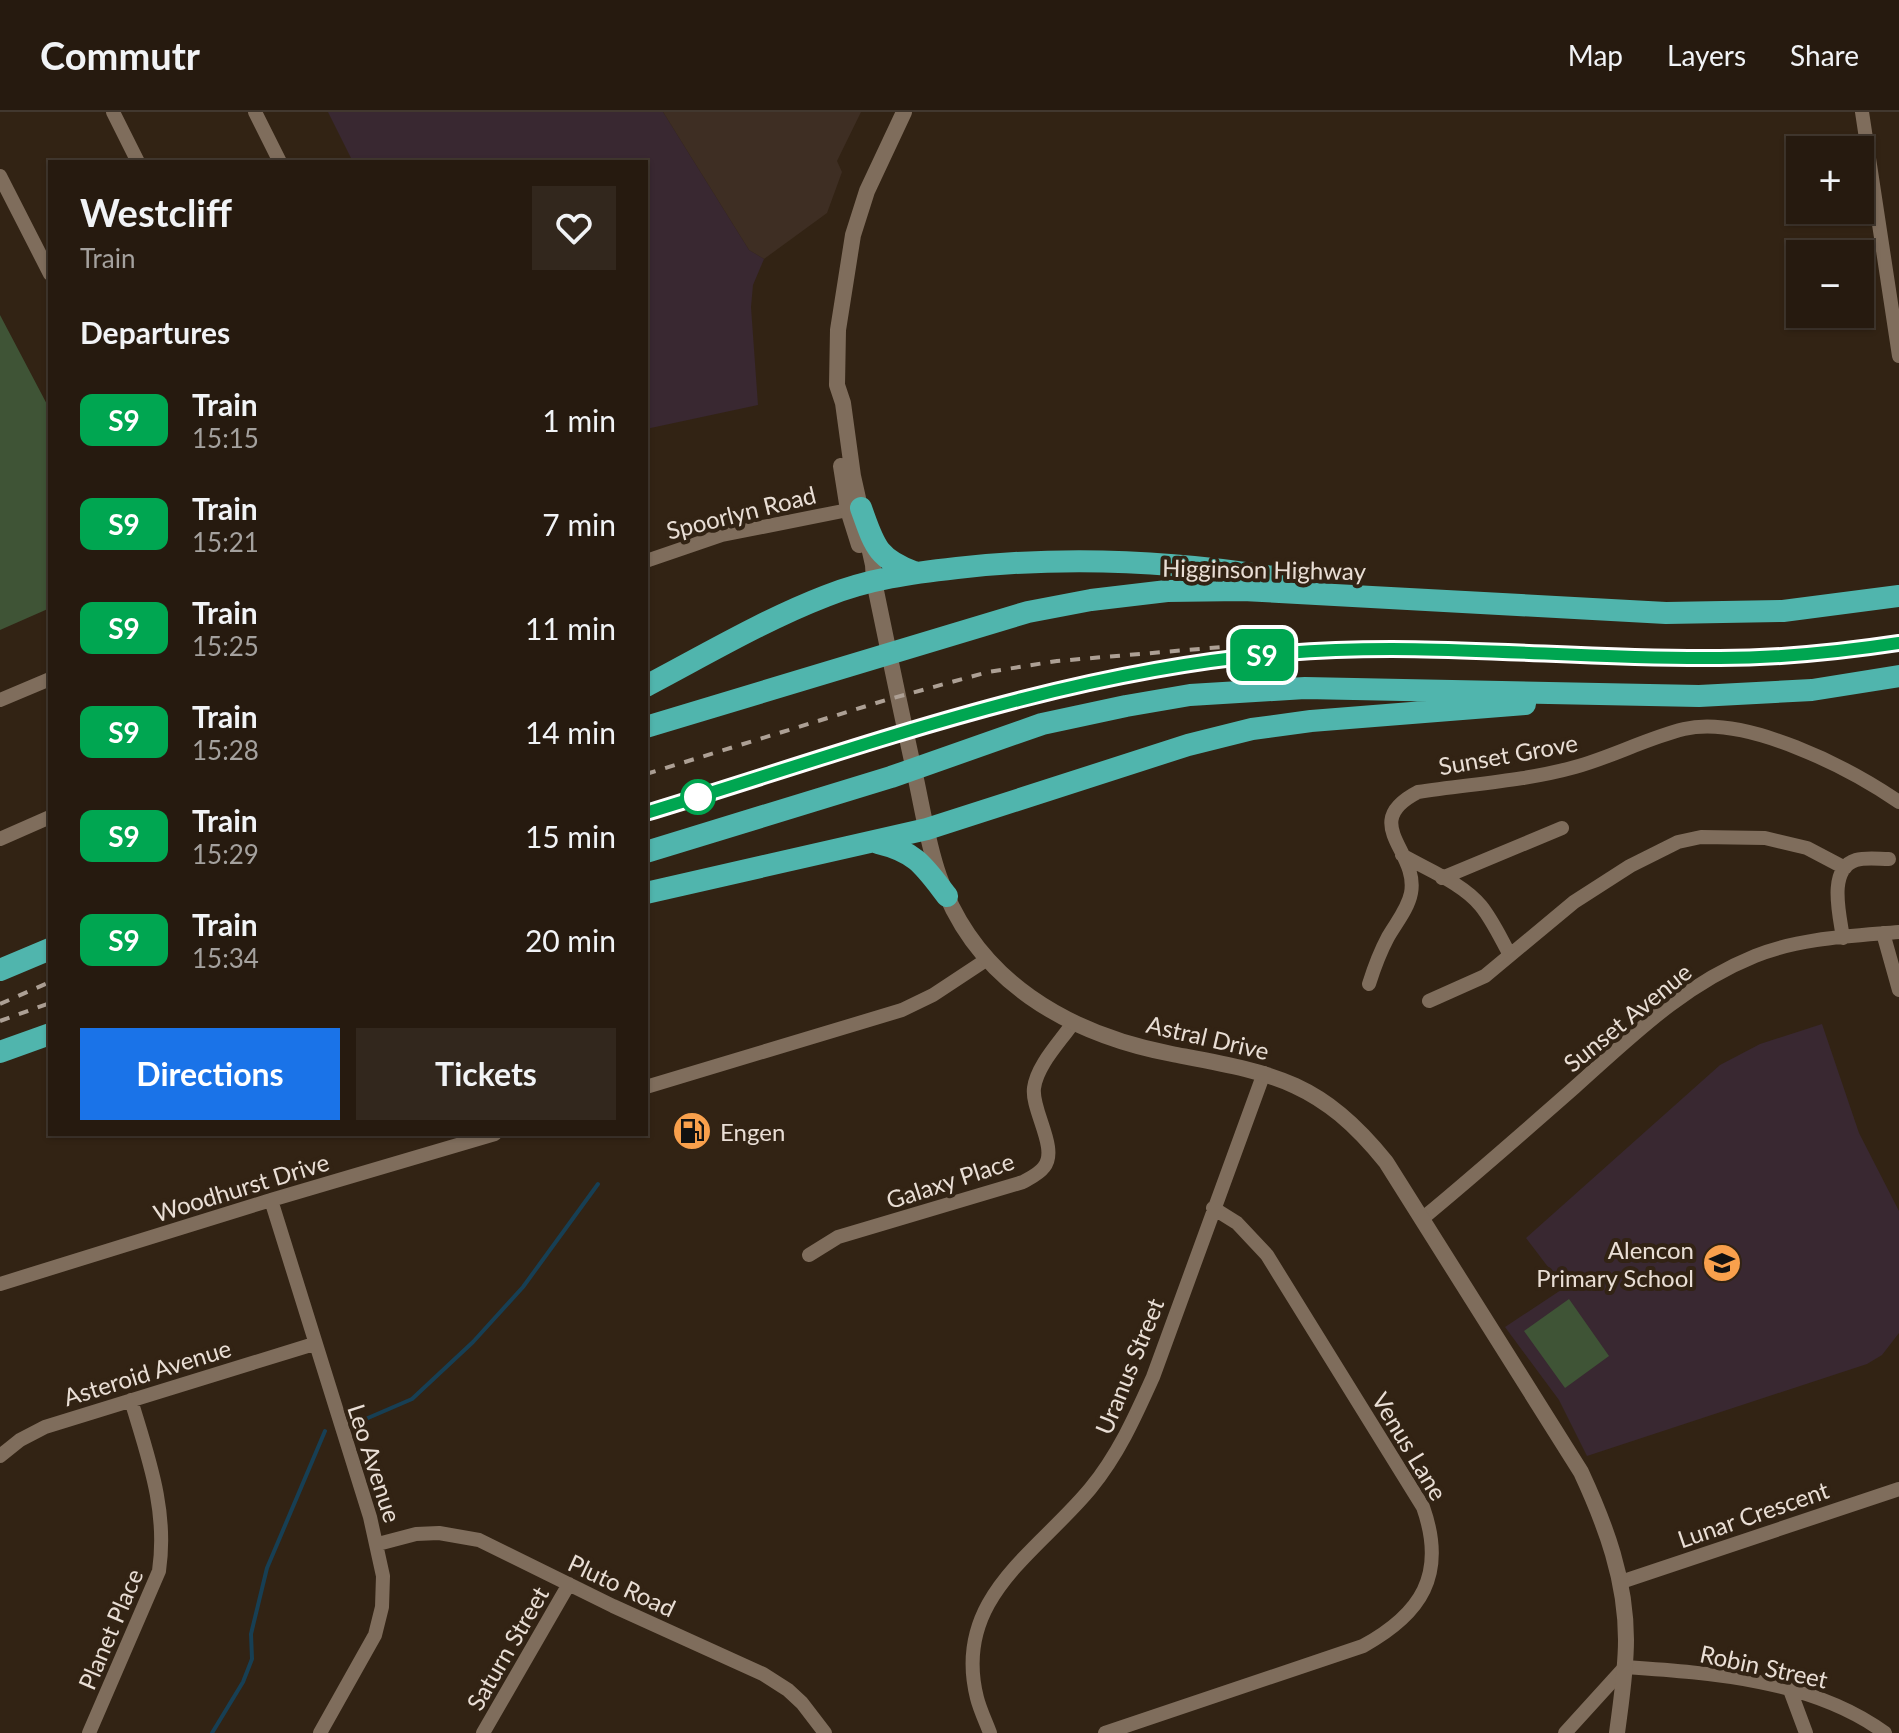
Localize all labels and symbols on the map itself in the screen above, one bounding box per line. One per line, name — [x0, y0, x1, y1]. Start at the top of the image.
street label: Spoorlyn Road — [663, 479, 819, 545]
street label: Higginson Highway — [1162, 553, 1367, 585]
line badge: S9 — [1226, 629, 1298, 681]
street label: Sunset Grove — [1436, 727, 1580, 781]
unlabelled marker — [681, 780, 715, 814]
street label: Sunset Avenue — [1557, 957, 1697, 1077]
street label: Astral Drive — [1144, 1009, 1272, 1065]
fuel station icon: Engen — [671, 1110, 713, 1152]
place label: Engen — [720, 1117, 785, 1146]
street label: Galaxy Place — [882, 1146, 1018, 1214]
street label: Woodhurst Drive — [150, 1147, 332, 1227]
place label: Alencon Primary School — [1536, 1235, 1694, 1292]
school or university icon: Alencon Primary School — [1701, 1242, 1743, 1284]
street label: Uranus Street — [1089, 1293, 1170, 1438]
street label: Asteroid Avenue — [60, 1333, 234, 1411]
street label: Venus Lane — [1366, 1387, 1454, 1505]
street label: Leo Avenue — [342, 1400, 408, 1526]
street label: Lunar Crescent — [1674, 1474, 1833, 1553]
street label: Pluto Road — [564, 1548, 680, 1622]
street label: Planet Place — [72, 1564, 148, 1694]
street label: Saturn Street — [460, 1581, 554, 1715]
street label: Robin Street — [1698, 1638, 1831, 1694]

